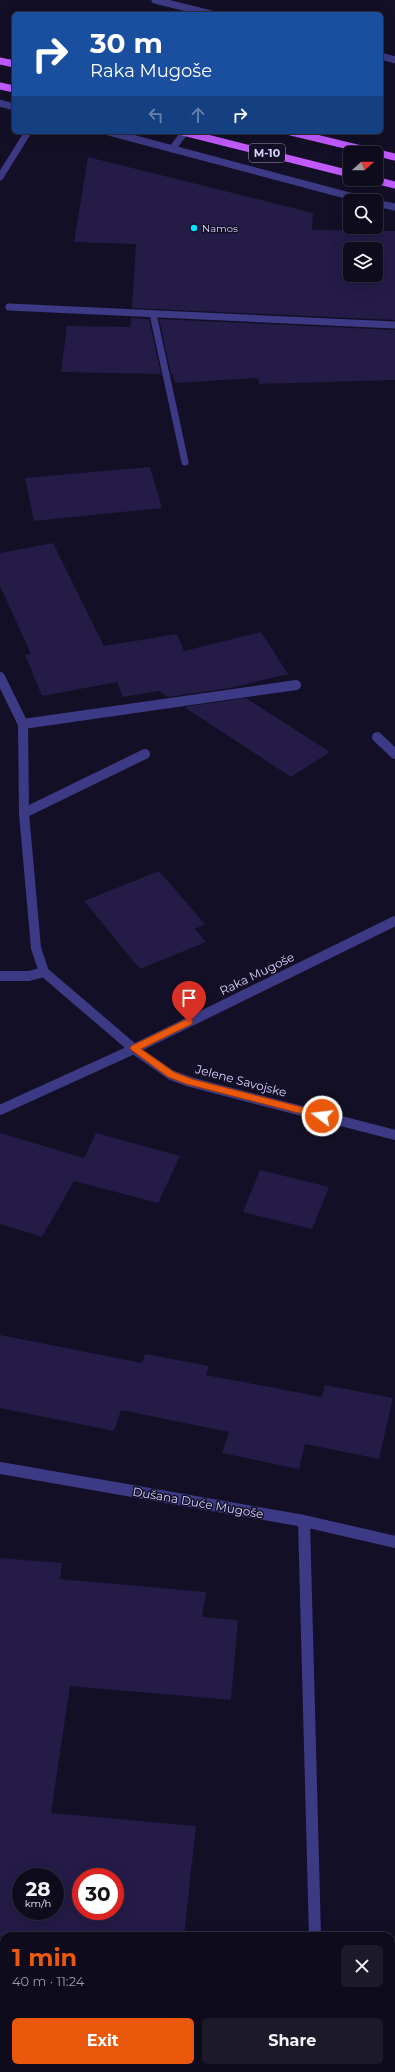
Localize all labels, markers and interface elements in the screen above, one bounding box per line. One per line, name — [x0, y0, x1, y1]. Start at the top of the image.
text: 30 m — [90, 26, 163, 60]
icon: right — [24, 28, 76, 80]
text: Raka Mugoše — [90, 60, 212, 82]
icon: left — [145, 104, 167, 126]
icon: ahead — [187, 104, 209, 126]
icon: right — [229, 104, 251, 126]
road number: M-10 — [249, 144, 285, 162]
north arrow — [343, 146, 383, 186]
map controls — [343, 146, 383, 282]
button: search — [343, 194, 383, 234]
place label: Namos — [202, 222, 238, 235]
marker: Namos — [189, 223, 199, 233]
button: layers — [343, 242, 383, 282]
street label: Raka Mugoše — [217, 949, 297, 998]
pin — [172, 981, 206, 1022]
icon: arrive — [178, 987, 200, 1009]
street label: Jelene Savojske — [193, 1061, 288, 1100]
position arrow — [301, 1095, 343, 1137]
street label: Dušana Duće Mugoše — [131, 1484, 265, 1521]
speed limit sign: 30 — [72, 1868, 124, 1920]
text: 28 — [26, 1877, 51, 1901]
text: km/h — [25, 1897, 51, 1910]
text: 1 min — [12, 1943, 77, 1972]
button: close — [341, 1945, 383, 1987]
text: 40 m · 11:24 — [12, 1973, 84, 1989]
button: Exit — [12, 2018, 194, 2064]
button: Share — [202, 2018, 383, 2064]

